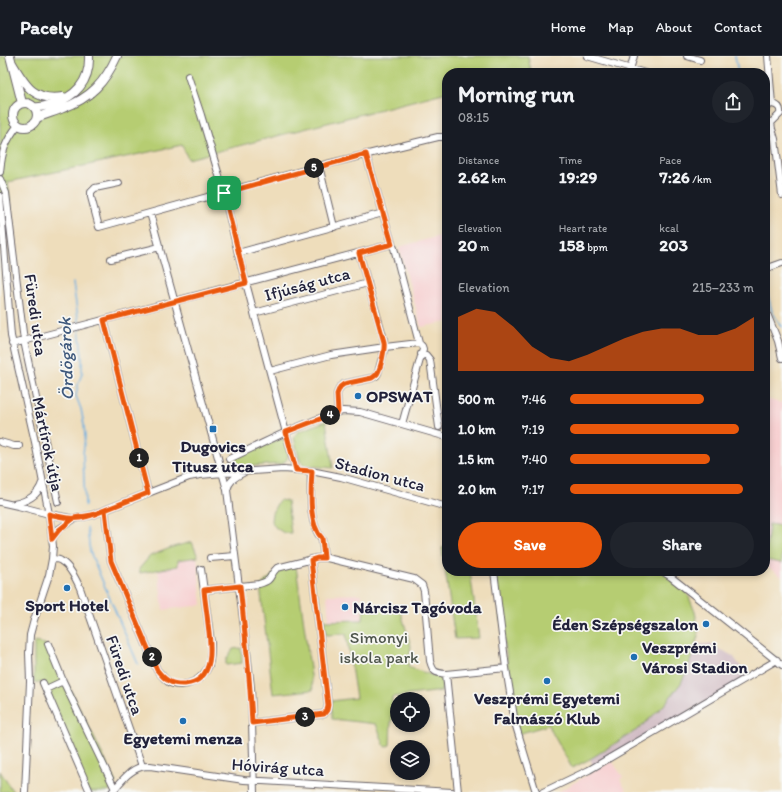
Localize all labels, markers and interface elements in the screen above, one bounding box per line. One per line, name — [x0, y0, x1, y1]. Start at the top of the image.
text: Pacely — [20, 16, 72, 39]
text: Home — [551, 19, 586, 36]
text: Map — [608, 19, 634, 36]
text: About — [656, 19, 692, 36]
text: Contact — [714, 19, 762, 36]
text: Morning run — [458, 81, 574, 108]
button: share — [712, 81, 754, 123]
text: 08:15 — [458, 110, 489, 125]
text: Distance — [458, 154, 499, 167]
text: Time — [559, 154, 582, 167]
text: Pace — [659, 154, 681, 167]
pin: 5 — [304, 158, 324, 178]
text: 5 — [311, 161, 317, 174]
text: 2.62 — [458, 167, 489, 187]
text: 19:29 — [559, 167, 597, 187]
text: 7:26 — [659, 167, 690, 187]
text: km — [489, 173, 506, 186]
text: /km — [690, 173, 712, 186]
pin — [207, 176, 241, 210]
icon: arrive — [213, 182, 235, 204]
text: Elevation — [458, 222, 502, 235]
text: Heart rate — [559, 222, 607, 235]
text: kcal — [659, 222, 679, 235]
text: 20 — [458, 235, 477, 255]
text: 158 — [559, 235, 585, 255]
text: 203 — [659, 235, 688, 255]
text: m — [477, 241, 489, 254]
text: bpm — [585, 241, 608, 254]
street label: Ifjúság utca — [262, 263, 352, 305]
street label: Füredi utca — [20, 273, 52, 358]
text: Elevation — [458, 280, 510, 295]
text: 215–233 m — [692, 280, 754, 295]
water label: Ördögárok — [53, 315, 78, 401]
place label: OPSWAT — [366, 386, 433, 406]
marker: OPSWAT — [353, 391, 363, 401]
text: 500 m — [458, 392, 495, 407]
text: 7:46 — [522, 392, 546, 407]
street label: Mártírok útja — [28, 395, 68, 493]
pin: 4 — [320, 405, 340, 425]
text: 4 — [327, 408, 333, 421]
text: 1.0 km — [458, 422, 495, 437]
text: 7:19 — [522, 422, 544, 437]
marker: Dugovics Titusz utca — [208, 424, 218, 434]
place label: Dugovics Titusz utca — [171, 436, 254, 476]
pin: 1 — [129, 448, 149, 468]
text: 1 — [136, 451, 142, 464]
street label: Stadion utca — [333, 452, 427, 496]
text: 1.5 km — [458, 452, 494, 467]
text: 7:40 — [522, 452, 547, 467]
text: 2.0 km — [458, 482, 496, 497]
text: 7:17 — [522, 482, 544, 497]
button: Save — [458, 522, 602, 568]
button: Share — [610, 522, 754, 568]
marker: Sport Hotel — [62, 583, 72, 593]
place label: Sport Hotel — [25, 595, 109, 616]
place label: Nárcisz Tagóvoda — [353, 597, 482, 618]
marker: Nárcisz Tagóvoda — [340, 602, 350, 612]
place label: Éden Szépségszalon — [552, 614, 698, 635]
marker: Éden Szépségszalon — [701, 619, 711, 629]
park label: Simonyi iskola park — [339, 627, 419, 667]
street label: Füredi utca — [102, 633, 148, 718]
place label: Veszprémi Városi Stadion — [642, 637, 749, 677]
pin: 2 — [142, 647, 162, 667]
text: 2 — [149, 650, 155, 663]
marker: Veszprémi Városi Stadion — [629, 652, 639, 662]
marker: Veszprémi Egyetemi Falmászó Klub — [542, 676, 552, 686]
place label: Veszprémi Egyetemi Falmászó Klub — [474, 688, 620, 728]
map controls — [390, 692, 430, 780]
button: locate — [390, 692, 430, 732]
pin: 3 — [295, 707, 315, 727]
text: 3 — [302, 710, 308, 723]
marker: Egyetemi menza — [178, 716, 188, 726]
place label: Egyetemi menza — [124, 728, 243, 749]
button: layers — [390, 740, 430, 780]
street label: Hóvirág utca — [231, 754, 325, 780]

